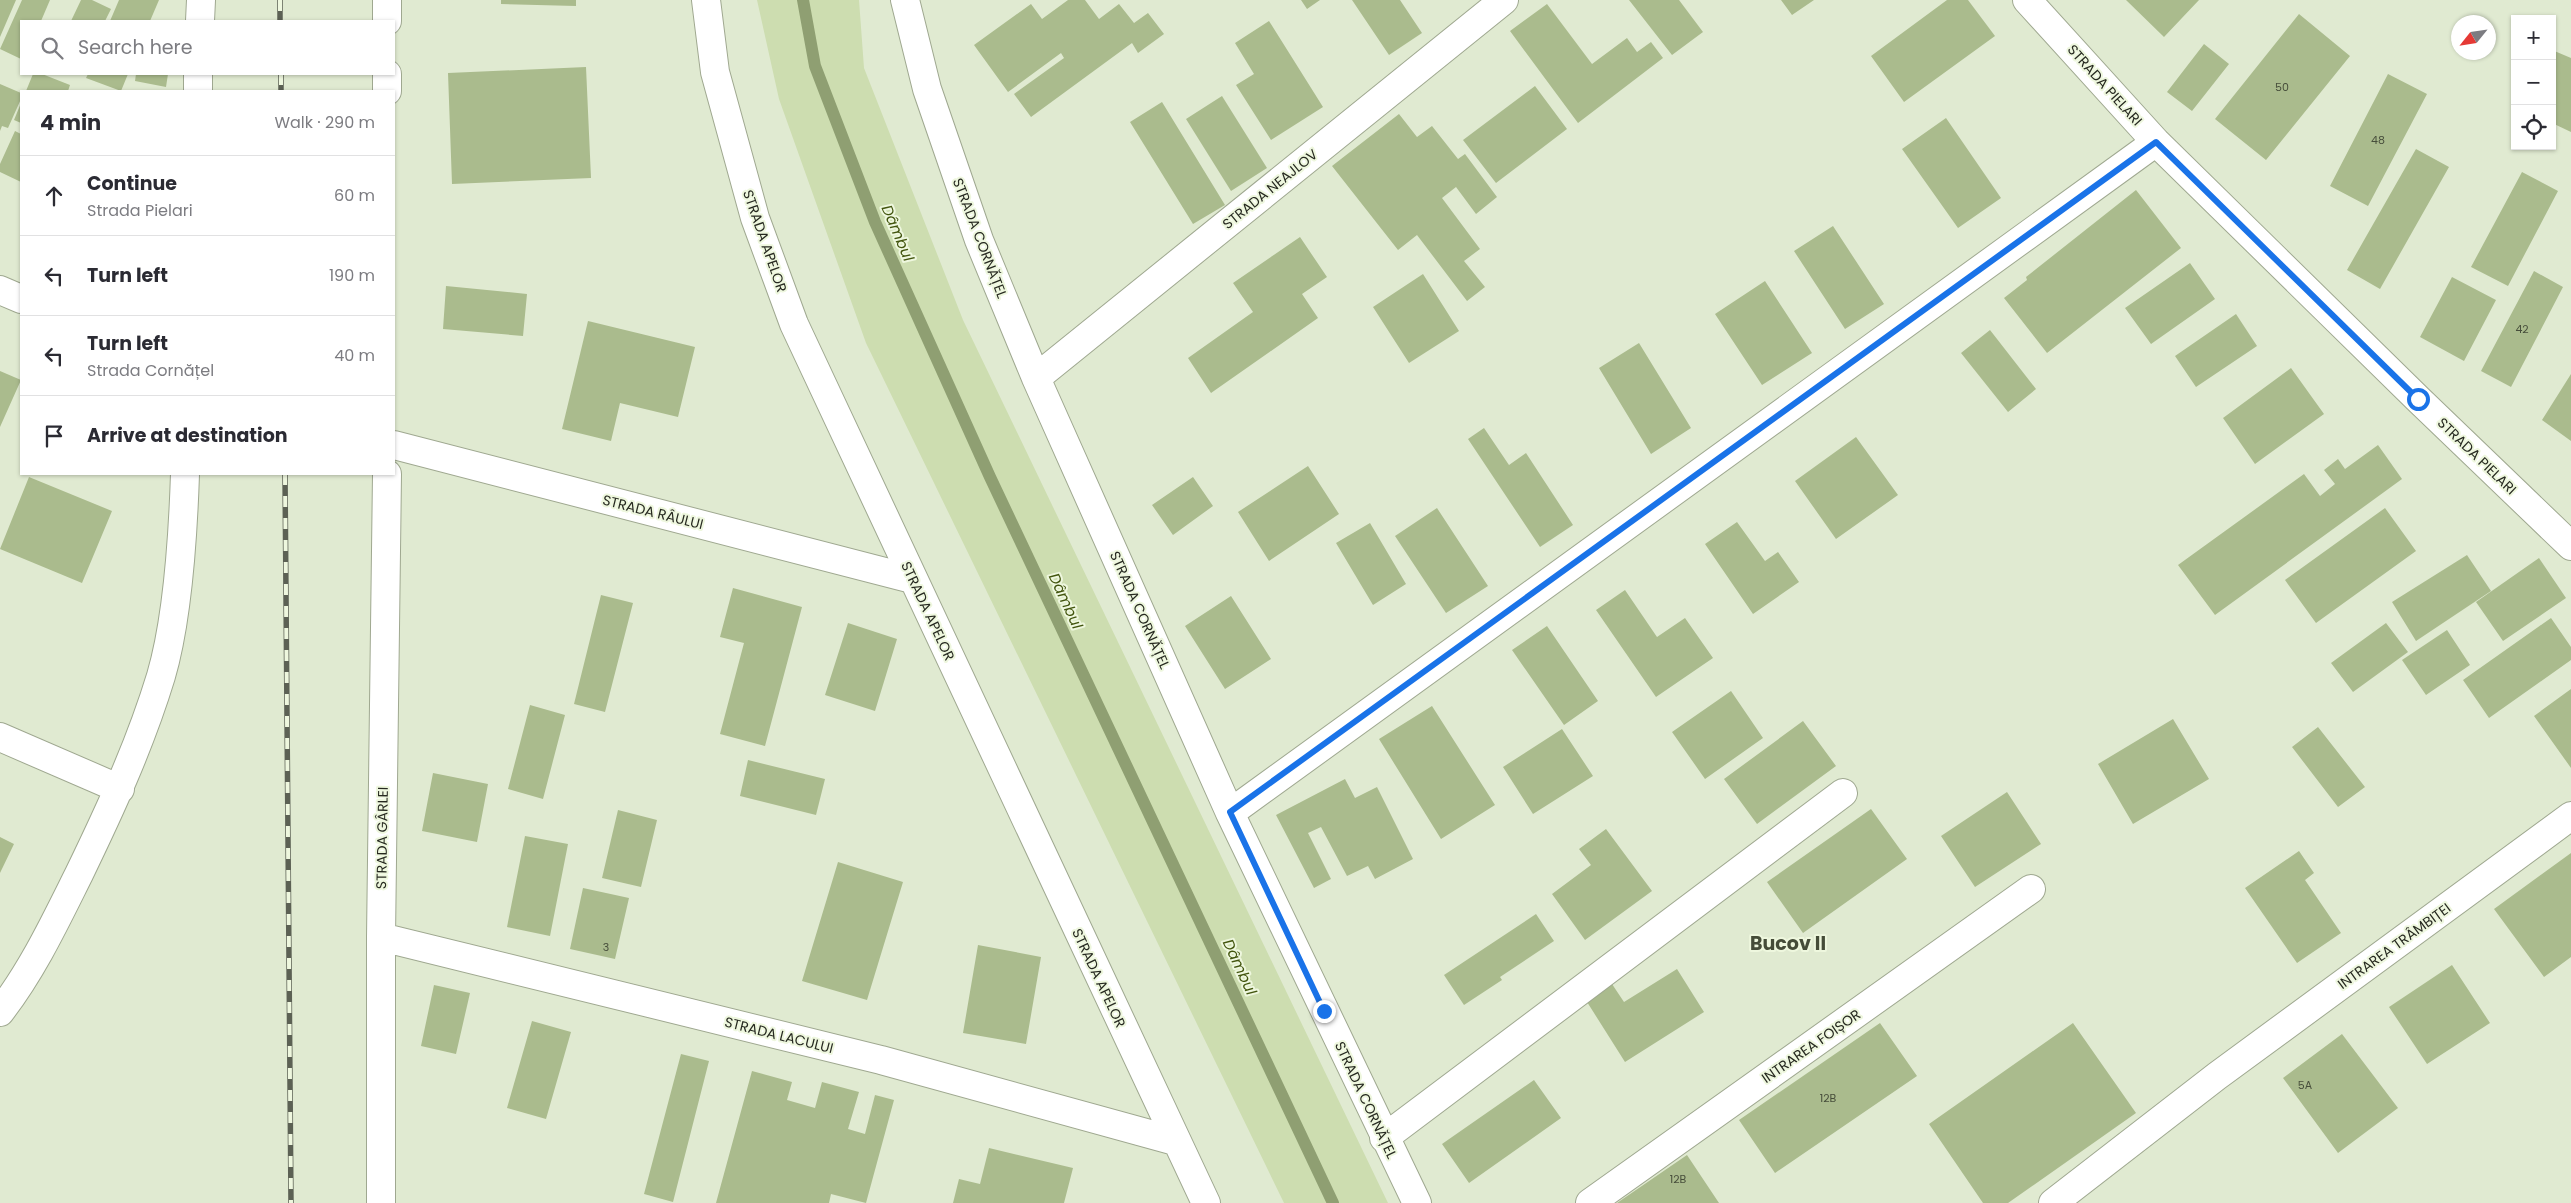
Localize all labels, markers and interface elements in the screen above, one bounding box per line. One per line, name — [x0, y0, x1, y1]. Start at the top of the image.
north arrow — [2451, 15, 2496, 60]
map controls — [2511, 15, 2556, 150]
button: + — [2511, 15, 2556, 60]
search box — [20, 20, 395, 75]
icon: search — [38, 34, 66, 62]
text: Search here — [78, 34, 192, 61]
street label: STRADA PIELARI — [2063, 40, 2147, 130]
button: − — [2511, 60, 2556, 105]
house number: 50 — [2275, 79, 2289, 95]
button: locate — [2511, 105, 2556, 150]
text: 4 min — [40, 108, 101, 137]
text: Walk · 290 m — [274, 111, 375, 134]
house number: 48 — [2371, 132, 2385, 148]
street label: STRADA NEAJLOV — [1218, 144, 1322, 234]
text: Continue — [87, 170, 177, 197]
street label: STRADA CORNĂȚEL — [948, 175, 1012, 301]
icon: ahead — [40, 182, 68, 210]
text: 60 m — [334, 184, 375, 207]
street label: STRADA APELOR — [738, 187, 792, 295]
text: Strada Pielari — [87, 199, 193, 222]
water label: Dâmbul — [877, 201, 919, 265]
icon: left — [40, 262, 68, 290]
text: Turn left — [87, 262, 168, 289]
text: 190 m — [329, 264, 375, 287]
house number: 42 — [2515, 321, 2529, 337]
text: Turn left — [87, 330, 168, 357]
icon: left — [40, 342, 68, 370]
text: 40 m — [334, 344, 375, 367]
text: Strada Cornățel — [87, 359, 214, 382]
route start — [2407, 388, 2430, 411]
street label: STRADA PIELARI — [2433, 413, 2521, 499]
icon: arrive — [40, 422, 68, 450]
text: Arrive at destination — [87, 422, 288, 449]
street label: STRADA RÂULUI — [601, 490, 705, 534]
street label: STRADA CORNĂȚEL — [1105, 548, 1175, 672]
street label: STRADA APELOR — [896, 558, 960, 664]
water label: Dâmbul — [1044, 570, 1088, 633]
street label: STRADA GÂRLEI — [371, 787, 393, 889]
street label: INTRAREA TRÂMBIȚEI — [2333, 898, 2455, 994]
street label: STRADA APELOR — [1067, 925, 1131, 1031]
district label: Bucov II — [1750, 930, 1826, 957]
water label: Dâmbul — [1218, 936, 1262, 999]
house number: 3 — [603, 939, 609, 955]
route end — [1313, 1000, 1336, 1023]
street label: INTRAREA FOIȘOR — [1757, 1004, 1865, 1088]
street label: STRADA LACULUI — [722, 1012, 836, 1058]
street label: STRADA CORNĂȚEL — [1330, 1038, 1402, 1162]
house number: 5A — [2298, 1077, 2313, 1093]
house number: 12B — [1820, 1090, 1837, 1106]
house number: 12B — [1670, 1171, 1687, 1187]

